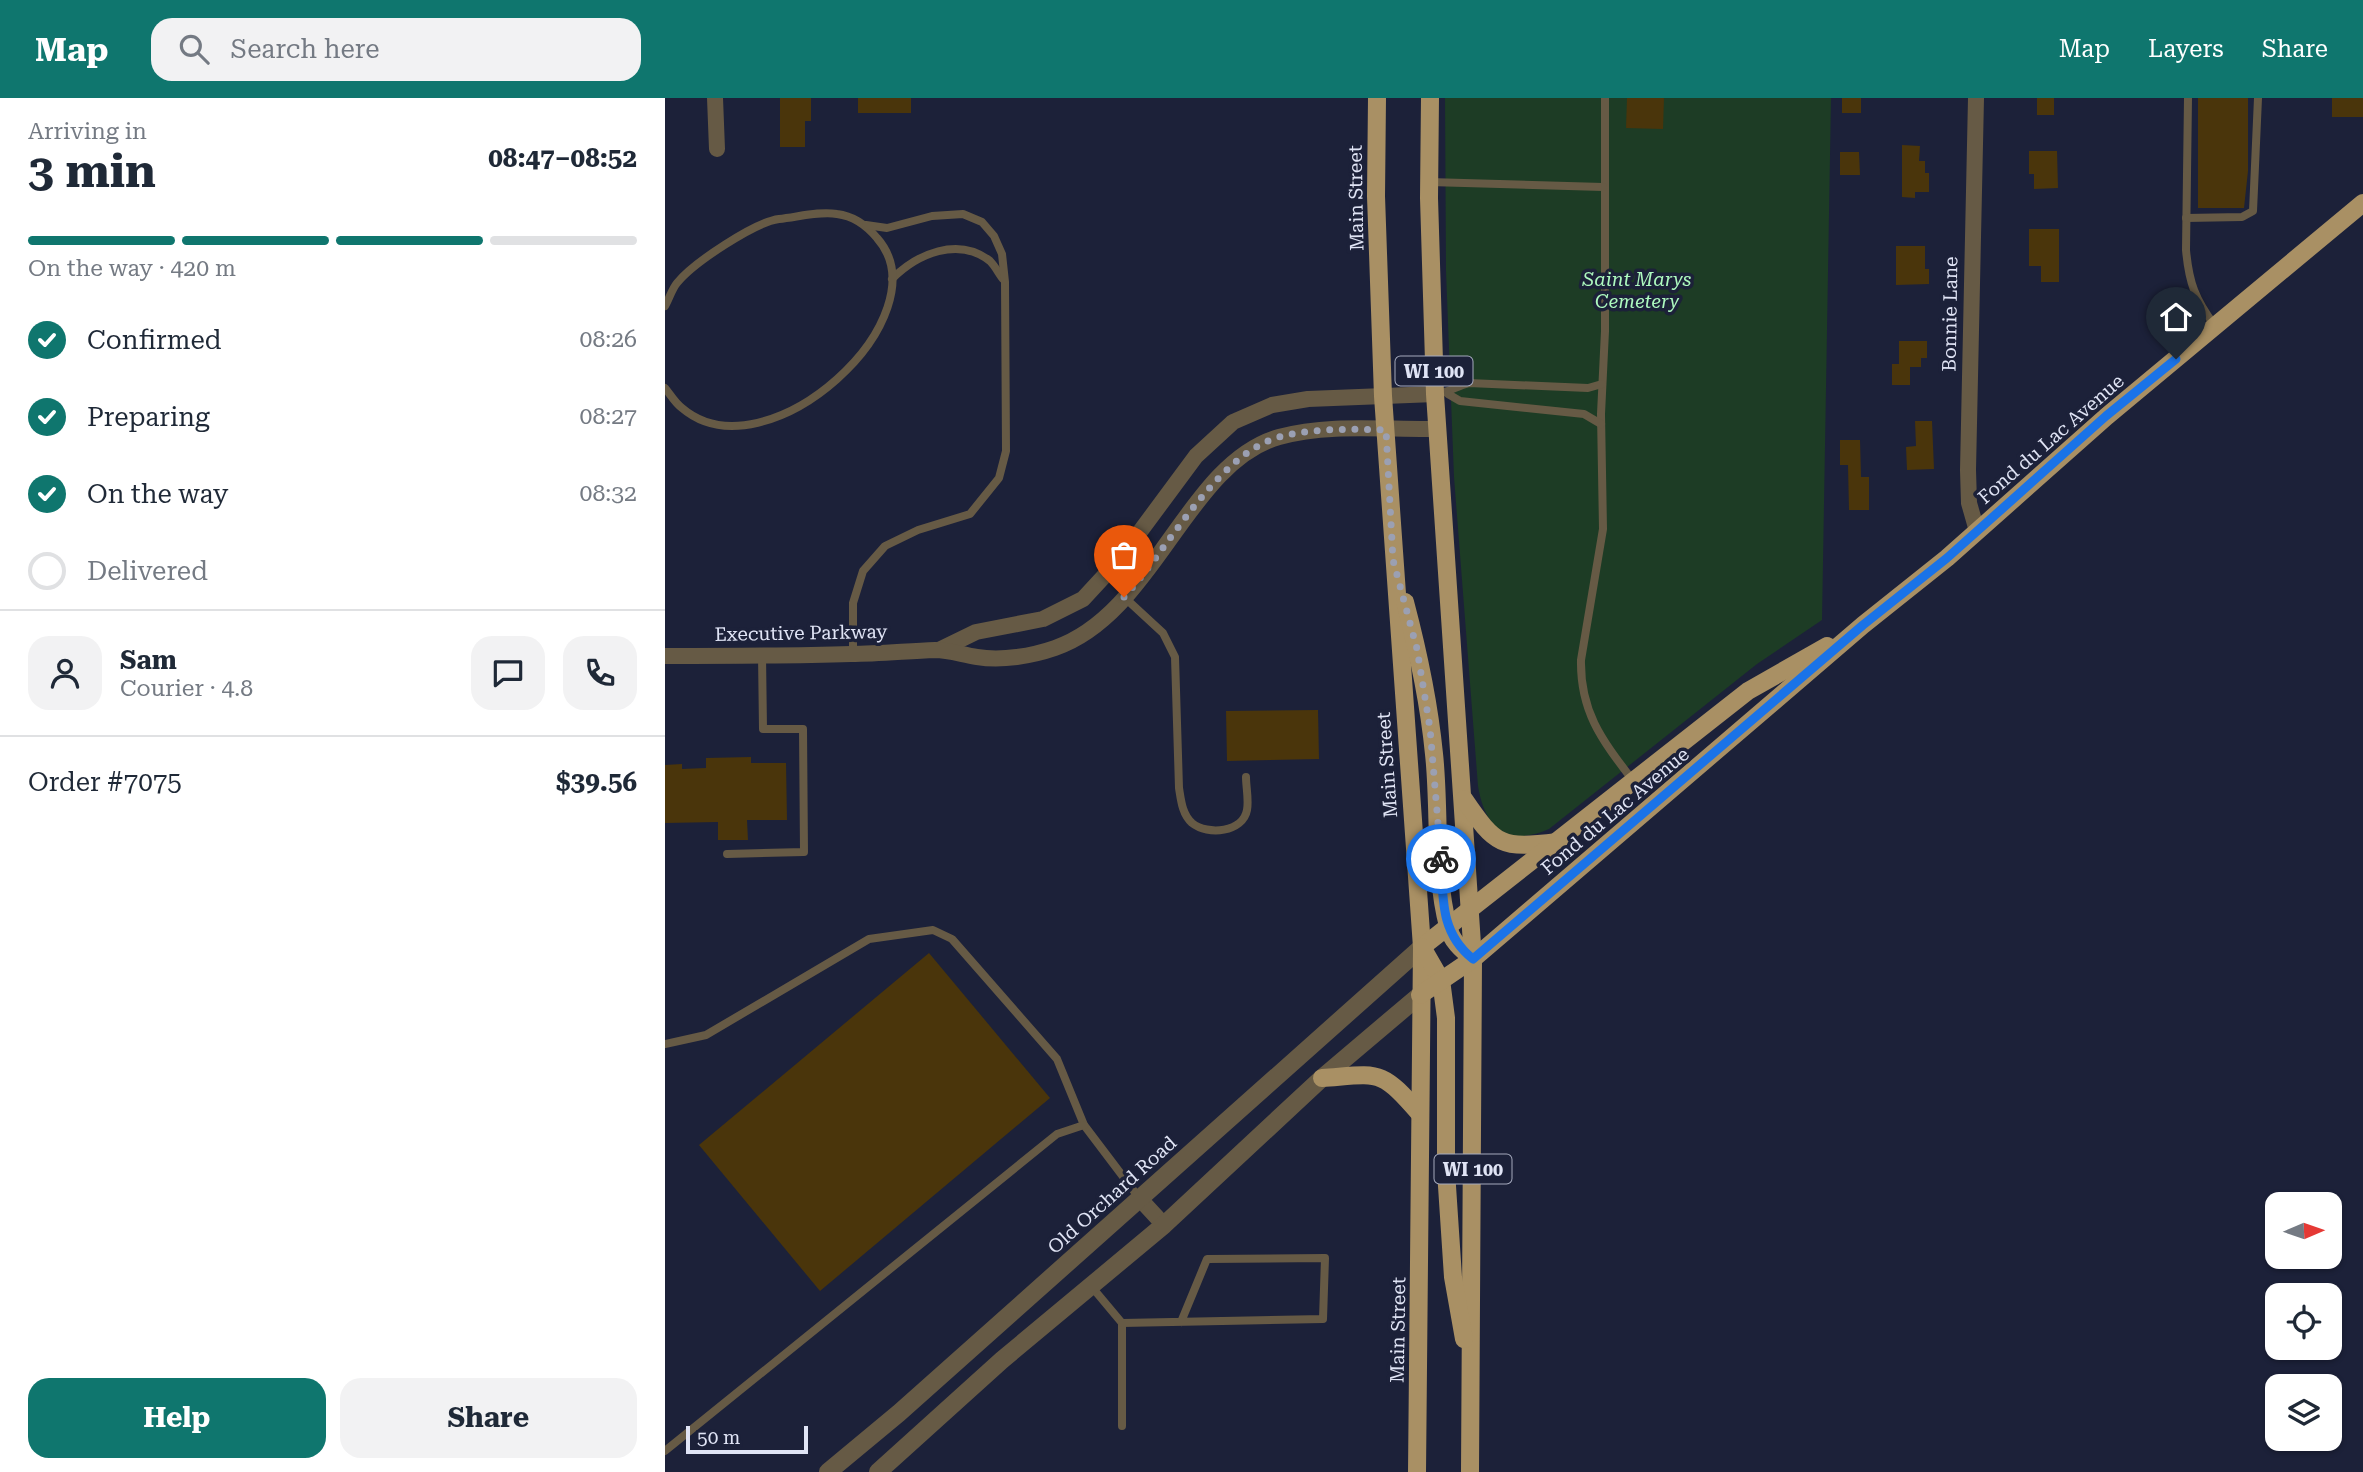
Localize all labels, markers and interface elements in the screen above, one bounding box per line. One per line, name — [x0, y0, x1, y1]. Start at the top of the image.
search box — [151, 18, 641, 81]
text: Map — [35, 30, 109, 69]
icon: search — [175, 30, 213, 68]
text: Search here — [231, 34, 380, 64]
text: Map — [2059, 35, 2110, 63]
text: Layers — [2148, 35, 2224, 63]
text: Share — [2262, 35, 2328, 63]
text: Arriving in — [28, 118, 147, 145]
text: 08:47–08:52 — [488, 143, 637, 173]
text: 3 min — [28, 144, 156, 198]
street label: Main Street — [1344, 145, 1368, 251]
text: On the way · 420 m — [28, 255, 236, 282]
street label: Bonnie Lane — [1937, 256, 1963, 372]
park label: Saint Marys Cemetery — [1582, 268, 1692, 313]
pin — [2146, 287, 2206, 359]
icon: home — [2157, 298, 2195, 336]
icon: check — [28, 321, 66, 359]
text: Confirmed — [87, 325, 222, 355]
text: 08:26 — [580, 326, 637, 353]
road number: WI 100 — [1395, 356, 1473, 386]
street label: Fond du Lac Avenue — [1973, 369, 2129, 509]
icon: check — [28, 398, 66, 436]
text: Preparing — [87, 402, 210, 432]
text: 08:27 — [580, 403, 637, 430]
icon: check — [28, 475, 66, 513]
text: On the way — [87, 479, 228, 509]
text: 08:32 — [580, 480, 637, 507]
pin — [1094, 525, 1154, 597]
icon: bag — [1105, 536, 1143, 574]
text: Delivered — [87, 556, 208, 586]
street label: Executive Parkway — [714, 620, 888, 646]
button: person — [28, 636, 102, 710]
button: chat — [471, 636, 545, 710]
button: phone — [563, 636, 637, 710]
text: Sam — [120, 645, 177, 675]
text: Courier · 4.8 — [120, 675, 253, 702]
street label: Main Street — [1372, 711, 1402, 819]
street label: Fond du Lac Avenue — [1536, 742, 1694, 880]
text: Order #7075 — [28, 767, 182, 797]
text: $39.56 — [556, 767, 637, 797]
courier — [1406, 824, 1476, 894]
icon: bike — [1422, 840, 1460, 878]
street label: Old Orchard Road — [1043, 1131, 1181, 1259]
road number: WI 100 — [1435, 1154, 1511, 1184]
north arrow — [2265, 1192, 2341, 1269]
map controls — [2265, 1192, 2342, 1451]
street label: Main Street — [1386, 1277, 1410, 1383]
button: locate — [2265, 1283, 2342, 1360]
button: layers — [2265, 1374, 2342, 1451]
button: Help — [28, 1378, 326, 1458]
button: Share — [340, 1378, 637, 1458]
scale bar — [686, 1423, 809, 1455]
text: 50 m — [697, 1426, 740, 1449]

